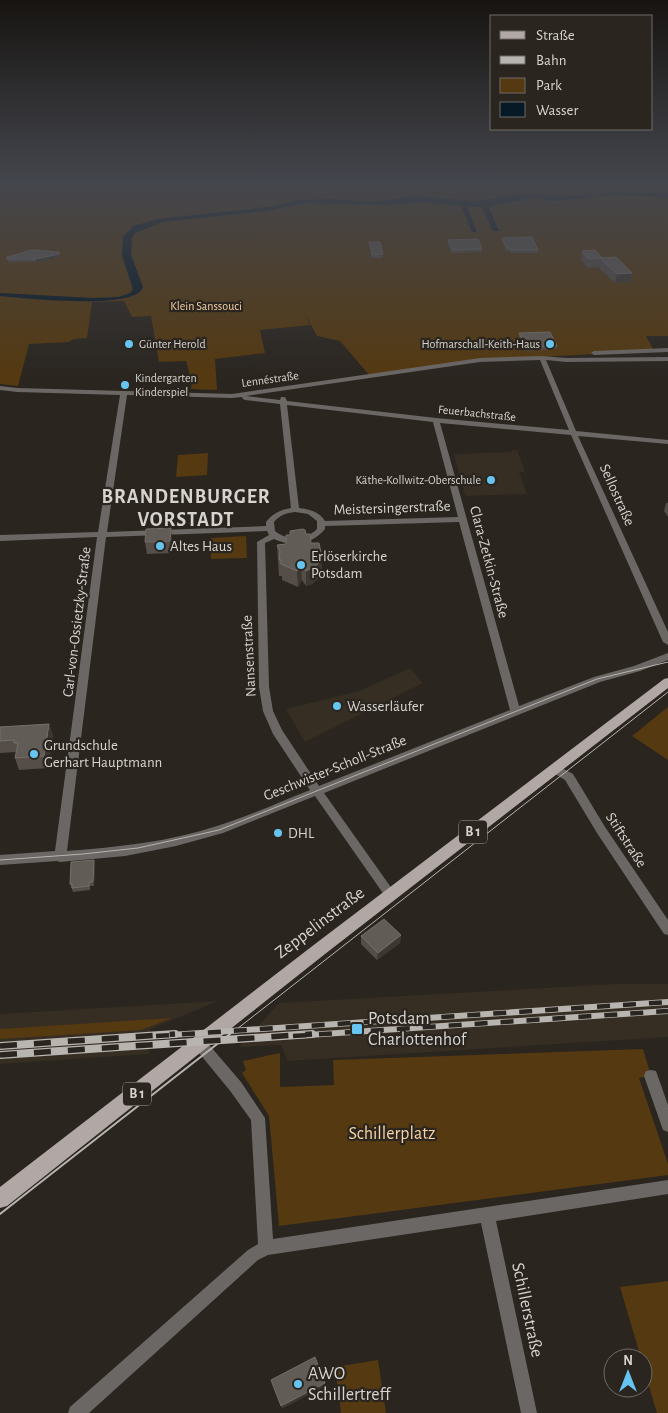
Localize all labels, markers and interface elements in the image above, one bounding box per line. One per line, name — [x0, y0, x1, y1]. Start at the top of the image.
legend — [490, 15, 653, 130]
text: Straße — [536, 28, 575, 43]
text: Bahn — [536, 53, 566, 68]
text: Park — [536, 78, 562, 93]
text: Wasser — [536, 103, 579, 118]
park label: Klein Sanssouci — [170, 300, 242, 312]
marker: Günter Herold — [123, 338, 135, 350]
place label: Günter Herold — [139, 338, 206, 350]
place label: Hofmarschall-Keith-Haus — [422, 338, 540, 350]
marker: Hofmarschall-Keith-Haus — [544, 338, 556, 350]
street label: Lennéstraße — [240, 369, 300, 389]
place label: Kindergarten Kinderspiel — [135, 372, 197, 398]
marker: Kindergarten Kinderspiel — [119, 379, 131, 391]
street label: Feuerbachstraße — [438, 403, 516, 423]
street label: Sellostraße — [597, 462, 637, 528]
place label: Käthe-Kollwitz-Oberschule — [355, 474, 481, 486]
marker: Käthe-Kollwitz-Oberschule — [485, 474, 497, 486]
district label: BRANDENBURGER VORSTADT — [101, 487, 271, 530]
street label: Meistersingerstraße — [333, 498, 451, 518]
street label: Clara-Zetkin-Straße — [467, 504, 511, 620]
place label: Altes Haus — [170, 539, 232, 554]
marker: Altes Haus — [154, 540, 166, 552]
street label: Carl-von-Ossietzky-Straße — [60, 546, 94, 698]
place label: Erlöserkirche Potsdam — [311, 549, 387, 581]
marker: Erlöserkirche Potsdam — [295, 559, 307, 571]
street label: Nansenstraße — [239, 615, 259, 697]
place label: Wasserläufer — [347, 699, 424, 714]
marker: Wasserläufer — [331, 700, 343, 712]
street label: Geschwister-Scholl-Straße — [261, 732, 409, 804]
place label: Grundschule Gerhart Hauptmann — [44, 738, 162, 770]
marker: Grundschule Gerhart Hauptmann — [28, 748, 40, 760]
street label: Stiftstraße — [603, 810, 649, 870]
road number: B 1 — [459, 820, 487, 844]
place label: DHL — [288, 826, 315, 841]
marker: DHL — [272, 827, 284, 839]
street label: Zeppelinstraße — [272, 884, 368, 962]
place label: Potsdam Charlottenhof — [368, 1010, 468, 1049]
marker: Potsdam Charlottenhof — [350, 1022, 364, 1036]
road number: B 1 — [123, 1082, 151, 1106]
park label: Schillerplatz — [349, 1125, 435, 1143]
street label: Schillerstraße — [508, 1261, 546, 1359]
north arrow — [603, 1348, 653, 1398]
text: N — [623, 1354, 633, 1368]
place label: AWO Schillertreff — [308, 1365, 392, 1404]
marker: AWO Schillertreff — [292, 1378, 304, 1390]

